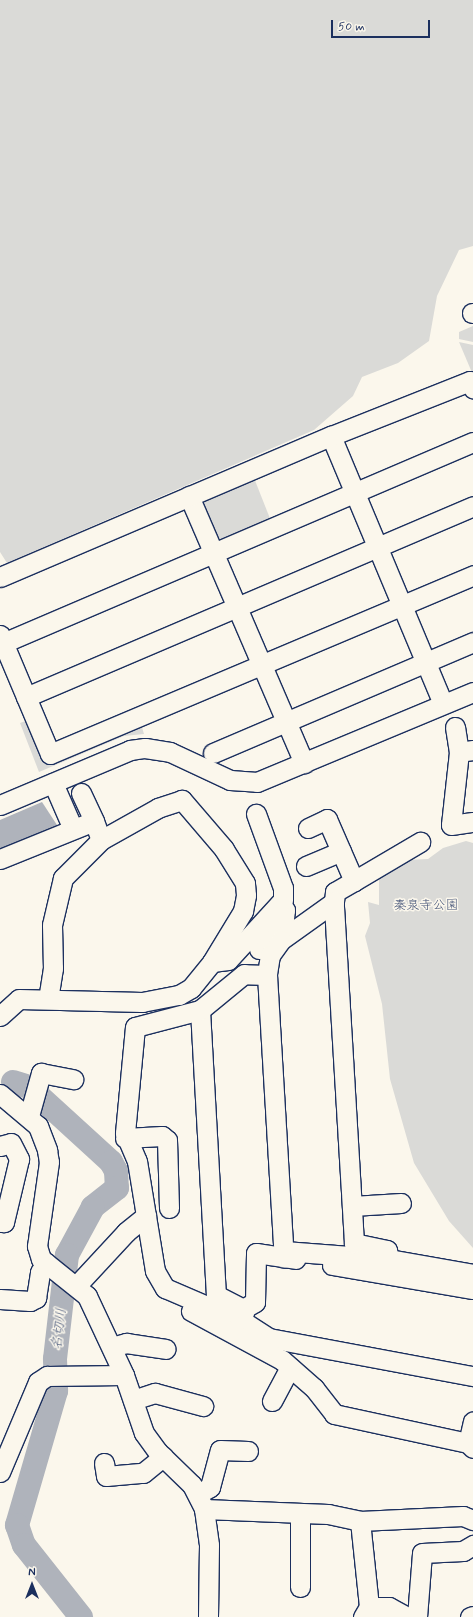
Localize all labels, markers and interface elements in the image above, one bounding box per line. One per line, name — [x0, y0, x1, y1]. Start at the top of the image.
scale bar — [333, 12, 432, 38]
text: 50 m — [338, 19, 365, 35]
park label: 秦泉寺公園 — [394, 898, 458, 914]
water label: 名切川 — [48, 1307, 70, 1351]
north arrow — [12, 1565, 52, 1605]
text: N — [28, 1566, 36, 1580]

